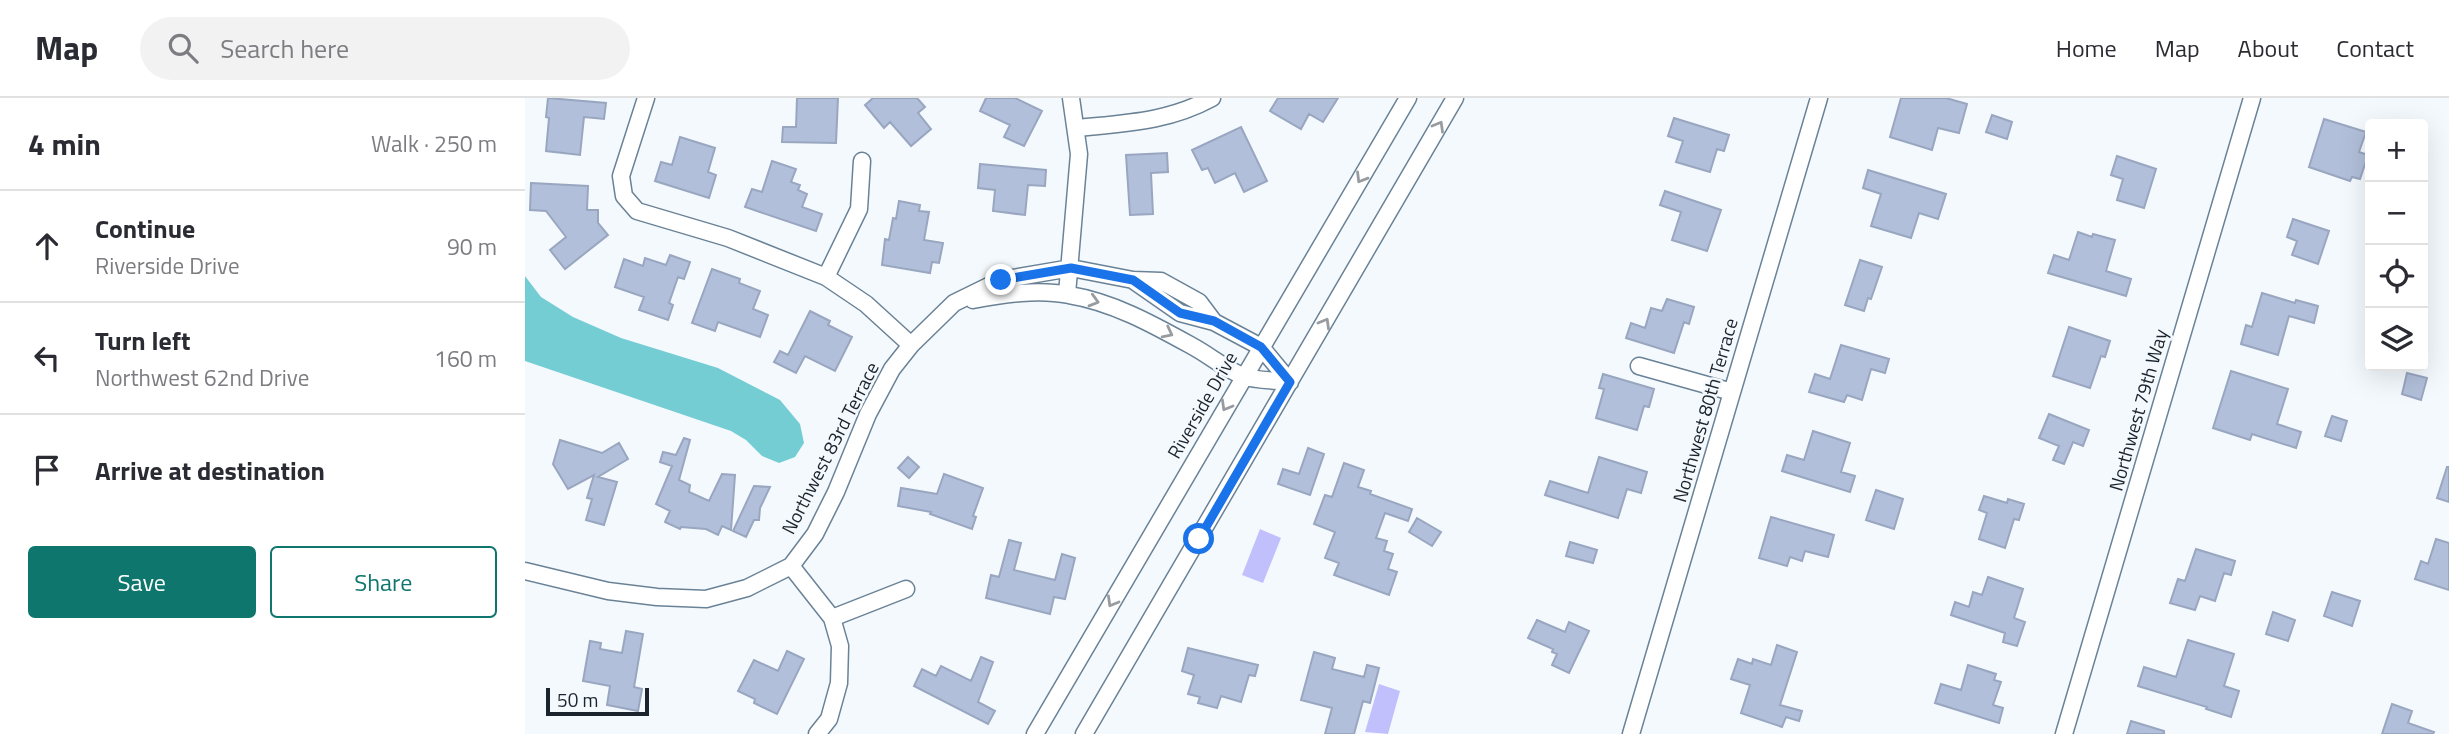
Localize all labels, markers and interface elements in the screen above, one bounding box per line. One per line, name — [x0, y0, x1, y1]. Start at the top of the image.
search box — [140, 17, 630, 80]
text: Map — [35, 23, 98, 73]
icon: search — [164, 29, 202, 67]
text: Search here — [220, 29, 349, 68]
text: Home — [2056, 30, 2117, 66]
text: Map — [2155, 30, 2200, 66]
text: About — [2238, 30, 2298, 66]
text: Contact — [2336, 30, 2414, 66]
map controls — [2365, 119, 2428, 371]
button: + — [2365, 119, 2428, 182]
text: 4 min — [28, 121, 101, 167]
one-way arrow — [1431, 121, 1444, 134]
text: Walk · 250 m — [371, 126, 497, 161]
one-way arrow — [1356, 170, 1369, 183]
button: − — [2365, 182, 2428, 245]
text: Continue — [95, 209, 195, 248]
icon: ahead — [28, 227, 66, 265]
text: 90 m — [447, 229, 497, 264]
button: locate — [2365, 245, 2428, 308]
text: Riverside Drive — [95, 248, 240, 283]
route end — [985, 264, 1016, 295]
one-way arrow — [1088, 293, 1100, 307]
button: layers — [2365, 308, 2428, 371]
street label: Northwest 80th Terrace — [1664, 314, 1745, 505]
one-way arrow — [1317, 318, 1330, 331]
text: Turn left — [95, 321, 190, 360]
one-way arrow — [1161, 325, 1173, 339]
street label: Northwest 79th Way — [2101, 325, 2175, 494]
icon: left — [28, 339, 66, 377]
text: 160 m — [434, 341, 497, 376]
street label: Riverside Drive — [1159, 346, 1244, 464]
street label: Northwest 83rd Terrace — [774, 357, 886, 539]
text: Northwest 62nd Drive — [95, 360, 309, 395]
one-way arrow — [1221, 398, 1234, 411]
icon: arrive — [28, 451, 66, 489]
text: Arrive at destination — [95, 451, 325, 490]
route start — [1183, 523, 1214, 554]
button: Save — [28, 546, 256, 618]
button: Share — [270, 546, 497, 618]
one-way arrow — [1107, 595, 1120, 608]
scale bar — [546, 685, 649, 717]
text: 50 m — [557, 685, 598, 714]

